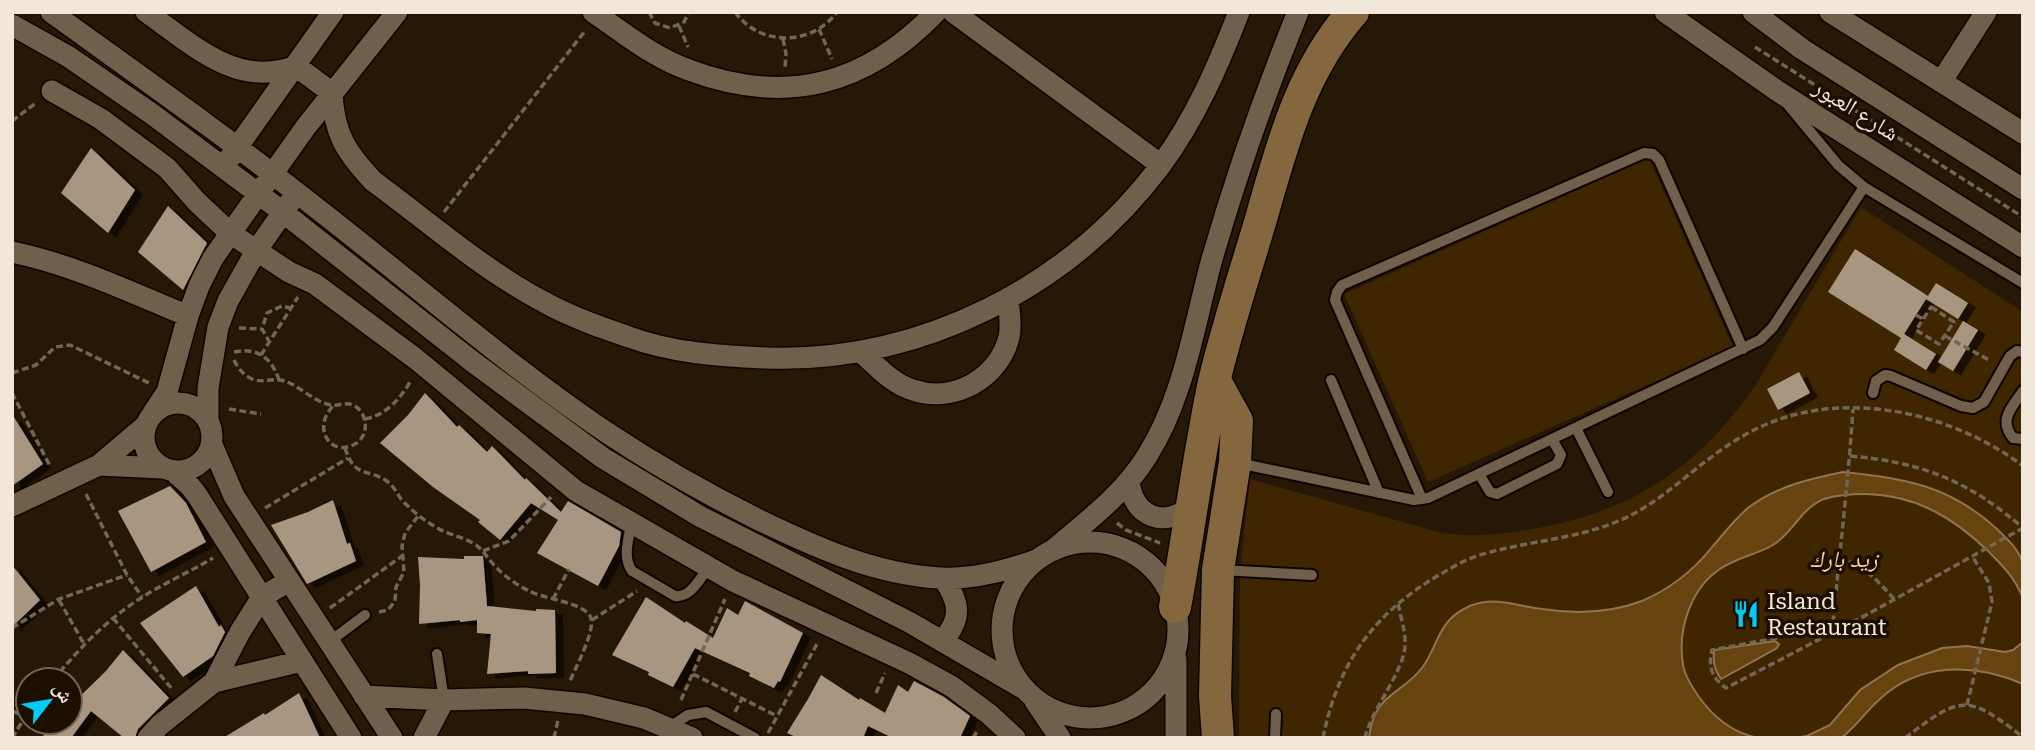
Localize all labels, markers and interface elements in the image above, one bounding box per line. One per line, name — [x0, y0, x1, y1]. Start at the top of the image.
street label: شارع العبور — [1807, 73, 1904, 148]
park label: زيد بارك — [1810, 546, 1880, 573]
place label: Island Restaurant — [1767, 588, 1887, 641]
restaurant icon: Island Restaurant — [1731, 599, 1761, 629]
north arrow — [14, 666, 84, 736]
text: ش — [48, 678, 78, 707]

